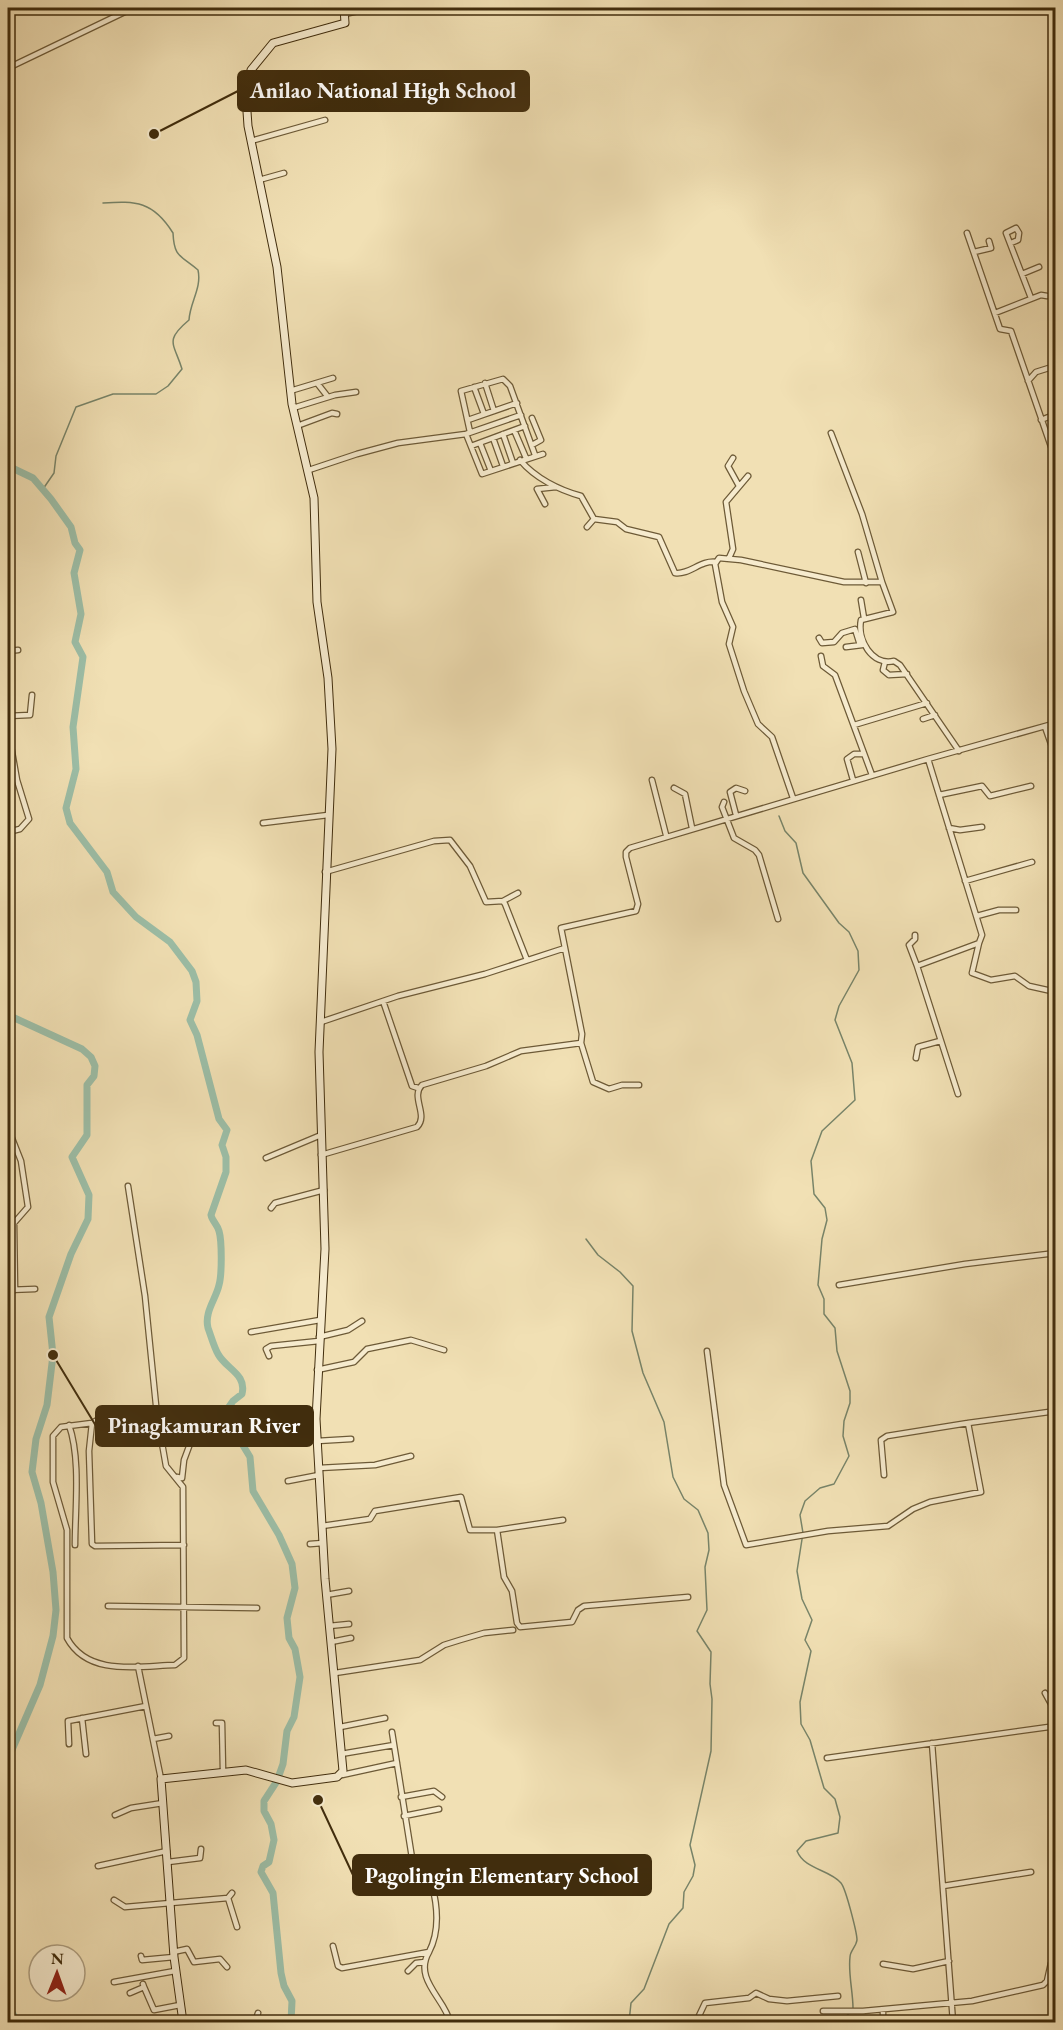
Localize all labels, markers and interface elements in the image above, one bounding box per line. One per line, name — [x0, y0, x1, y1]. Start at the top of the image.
callout: Anilao National High School — [238, 71, 529, 111]
text: Anilao National High School — [249, 76, 516, 105]
callout: Pinagkamuran River — [96, 1406, 313, 1446]
text: Pinagkamuran River — [108, 1411, 301, 1440]
callout: Pagolingin Elementary School — [353, 1855, 651, 1895]
text: Pagolingin Elementary School — [365, 1861, 639, 1890]
north arrow — [27, 1943, 87, 2003]
text: N — [51, 1948, 64, 1969]

